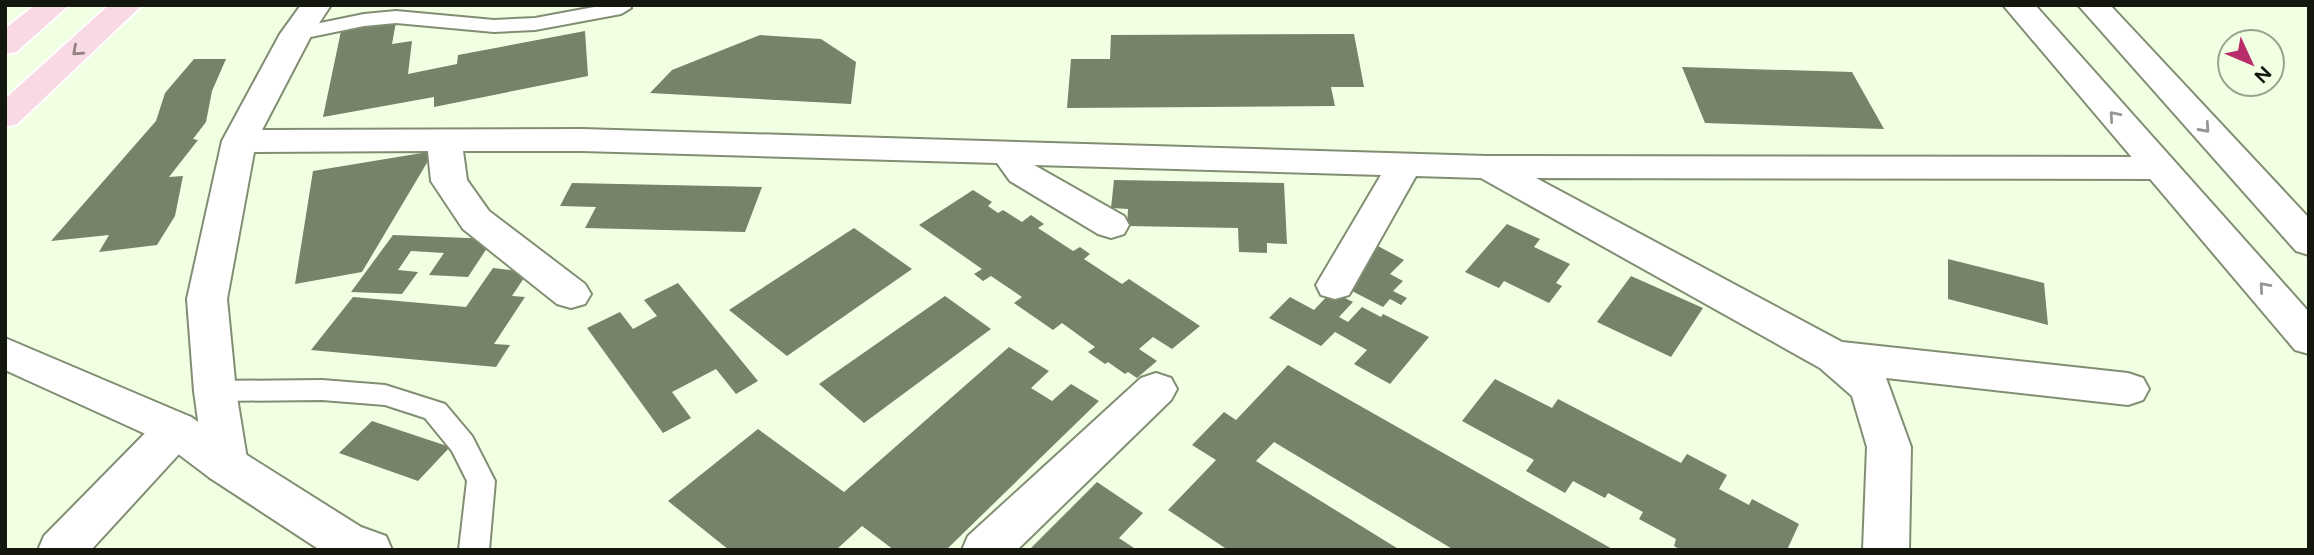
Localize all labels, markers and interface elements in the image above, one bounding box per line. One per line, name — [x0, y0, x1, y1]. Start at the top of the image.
north arrow — [2216, 28, 2286, 98]
one-way arrow — [72, 43, 85, 56]
text: N — [2249, 61, 2276, 88]
one-way arrow — [2110, 111, 2122, 124]
one-way arrow — [2196, 120, 2209, 133]
one-way arrow — [2260, 283, 2272, 296]

